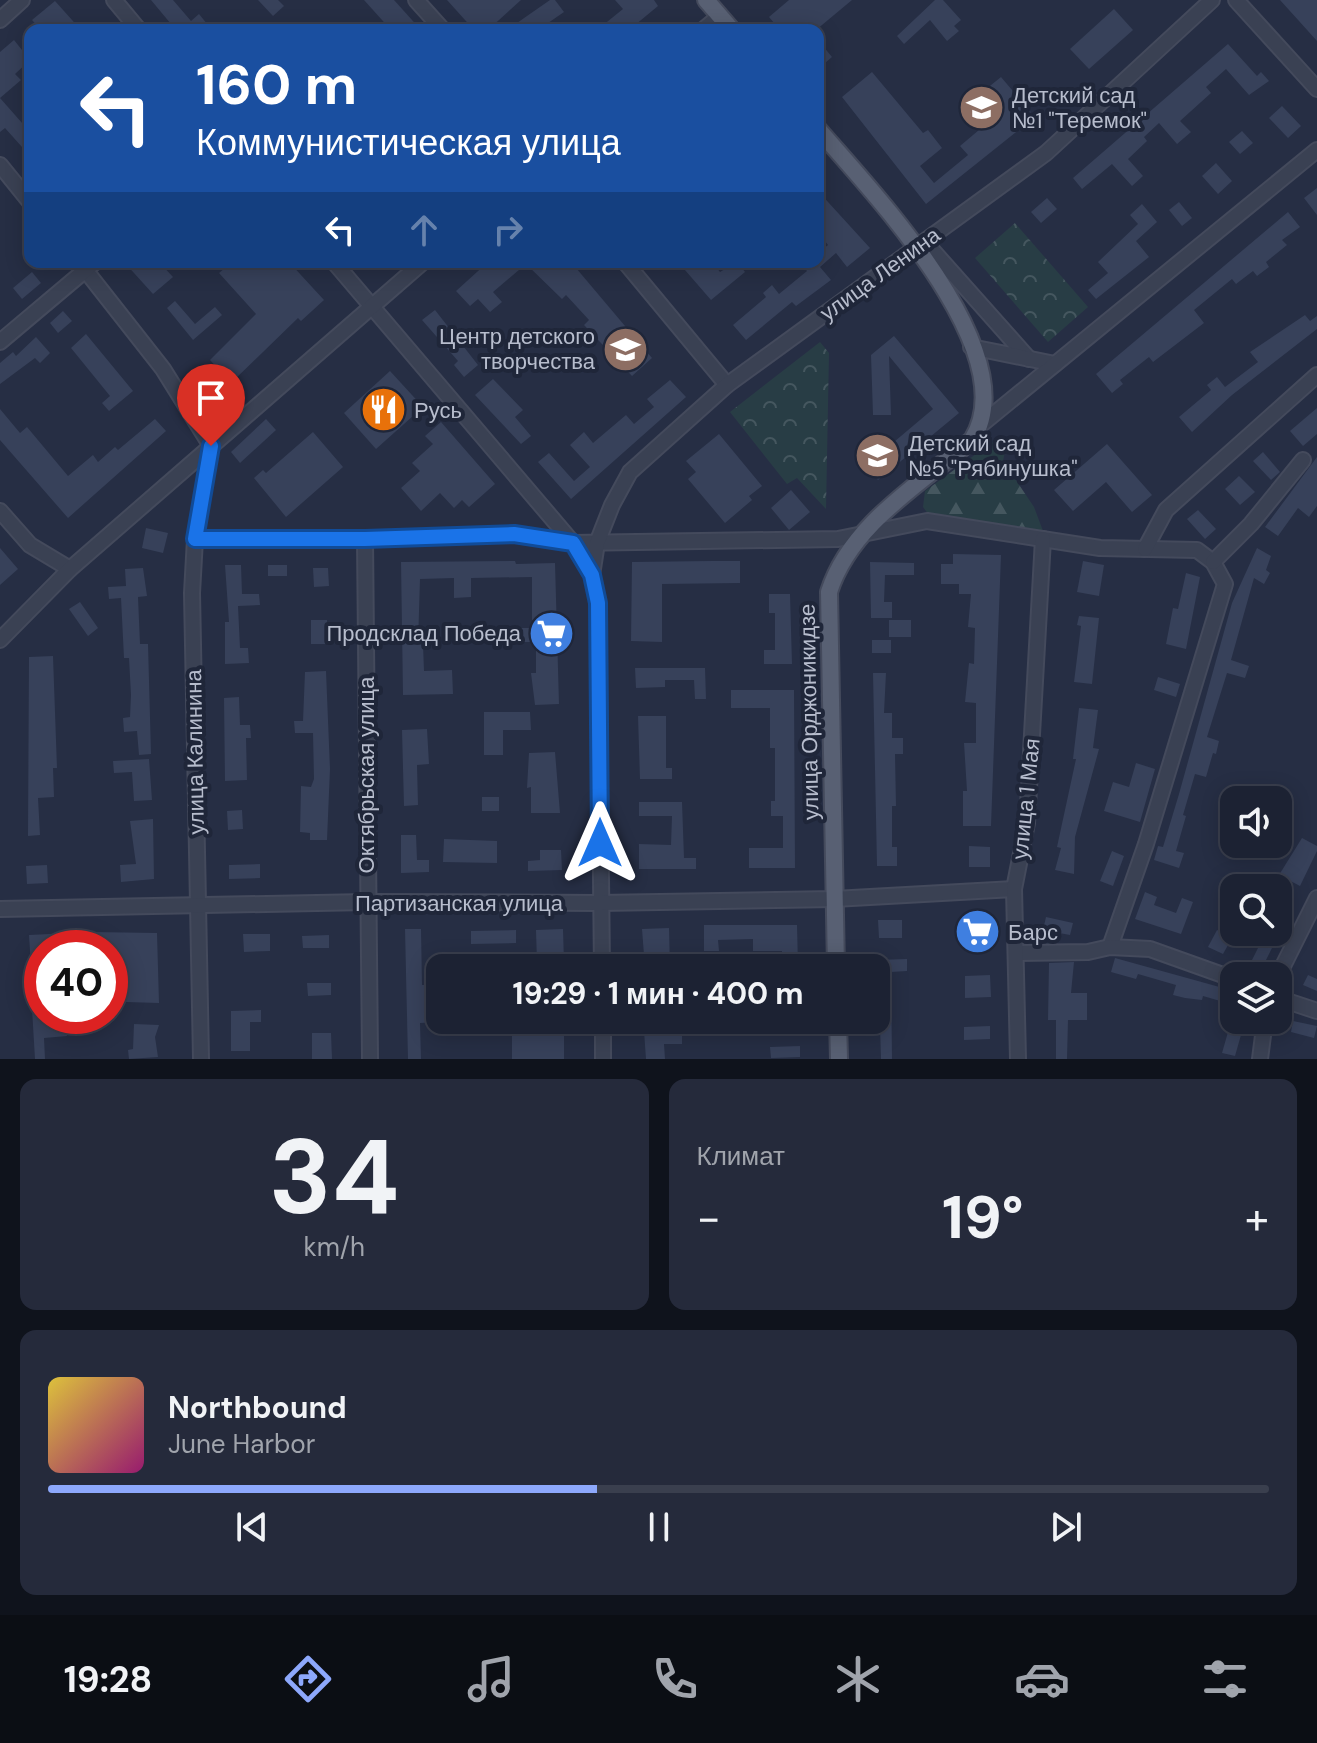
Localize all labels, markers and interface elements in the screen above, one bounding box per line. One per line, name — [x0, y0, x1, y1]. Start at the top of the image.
text: 160 m — [196, 48, 357, 121]
icon: left — [64, 56, 168, 160]
place label: Детский сад №1 "Теремок" — [1012, 81, 1147, 135]
school or university icon: Детский сад №1 "Теремок" — [957, 84, 1005, 132]
text: Коммунистическая улица — [196, 119, 621, 166]
icon: left — [318, 208, 362, 252]
icon: ahead — [402, 208, 446, 252]
icon: right — [486, 208, 530, 252]
street label: улица Ленина — [814, 220, 947, 327]
place label: Центр детского творчества — [439, 322, 596, 376]
school or university icon: Центр детского творчества — [602, 325, 650, 373]
pin — [177, 364, 245, 446]
icon: arrive — [189, 376, 233, 420]
restaurant icon: Русь — [359, 386, 407, 434]
place label: Русь — [414, 396, 462, 425]
place label: Детский сад №5 "Рябинушка" — [908, 429, 1078, 483]
school or university icon: Детский сад №5 "Рябинушка" — [853, 432, 901, 480]
street label: улица Орджоникидзе — [793, 604, 825, 820]
supermarket icon: Продсклад Победа — [528, 609, 576, 657]
place label: Продсклад Победа — [327, 619, 522, 648]
street label: улица Калинина — [179, 668, 211, 835]
street label: Октябрьская улица — [352, 676, 381, 873]
street label: улица 1 Мая — [1005, 737, 1047, 861]
map controls — [1220, 786, 1292, 1034]
button: sound — [1220, 786, 1292, 858]
position arrow — [558, 801, 642, 885]
button: search — [1220, 874, 1292, 946]
street label: Партизанская улица — [355, 889, 564, 918]
supermarket icon: Барс — [953, 908, 1001, 956]
place label: Барс — [1008, 918, 1058, 947]
speed limit sign: 40 — [24, 930, 128, 1034]
button: layers — [1220, 962, 1292, 1034]
text: 19:29 · 1 мин · 400 m — [513, 974, 803, 1013]
text: 34 — [269, 1110, 399, 1245]
text: Климат — [697, 1139, 785, 1173]
text: 19° — [942, 1178, 1024, 1257]
text: − — [697, 1189, 721, 1247]
text: + — [1245, 1189, 1269, 1247]
text: km/h — [304, 1230, 365, 1264]
text: Northbound — [168, 1388, 347, 1427]
text: June Harbor — [168, 1427, 315, 1461]
icon: previous — [230, 1505, 274, 1549]
icon: pause — [637, 1505, 681, 1549]
icon: next — [1044, 1505, 1088, 1549]
icon: directions — [280, 1651, 336, 1707]
icon: music — [463, 1651, 519, 1707]
icon: phone — [647, 1651, 703, 1707]
icon: climate — [830, 1651, 886, 1707]
icon: car — [1014, 1651, 1070, 1707]
icon: filters — [1197, 1651, 1253, 1707]
text: 19:28 — [64, 1656, 152, 1703]

